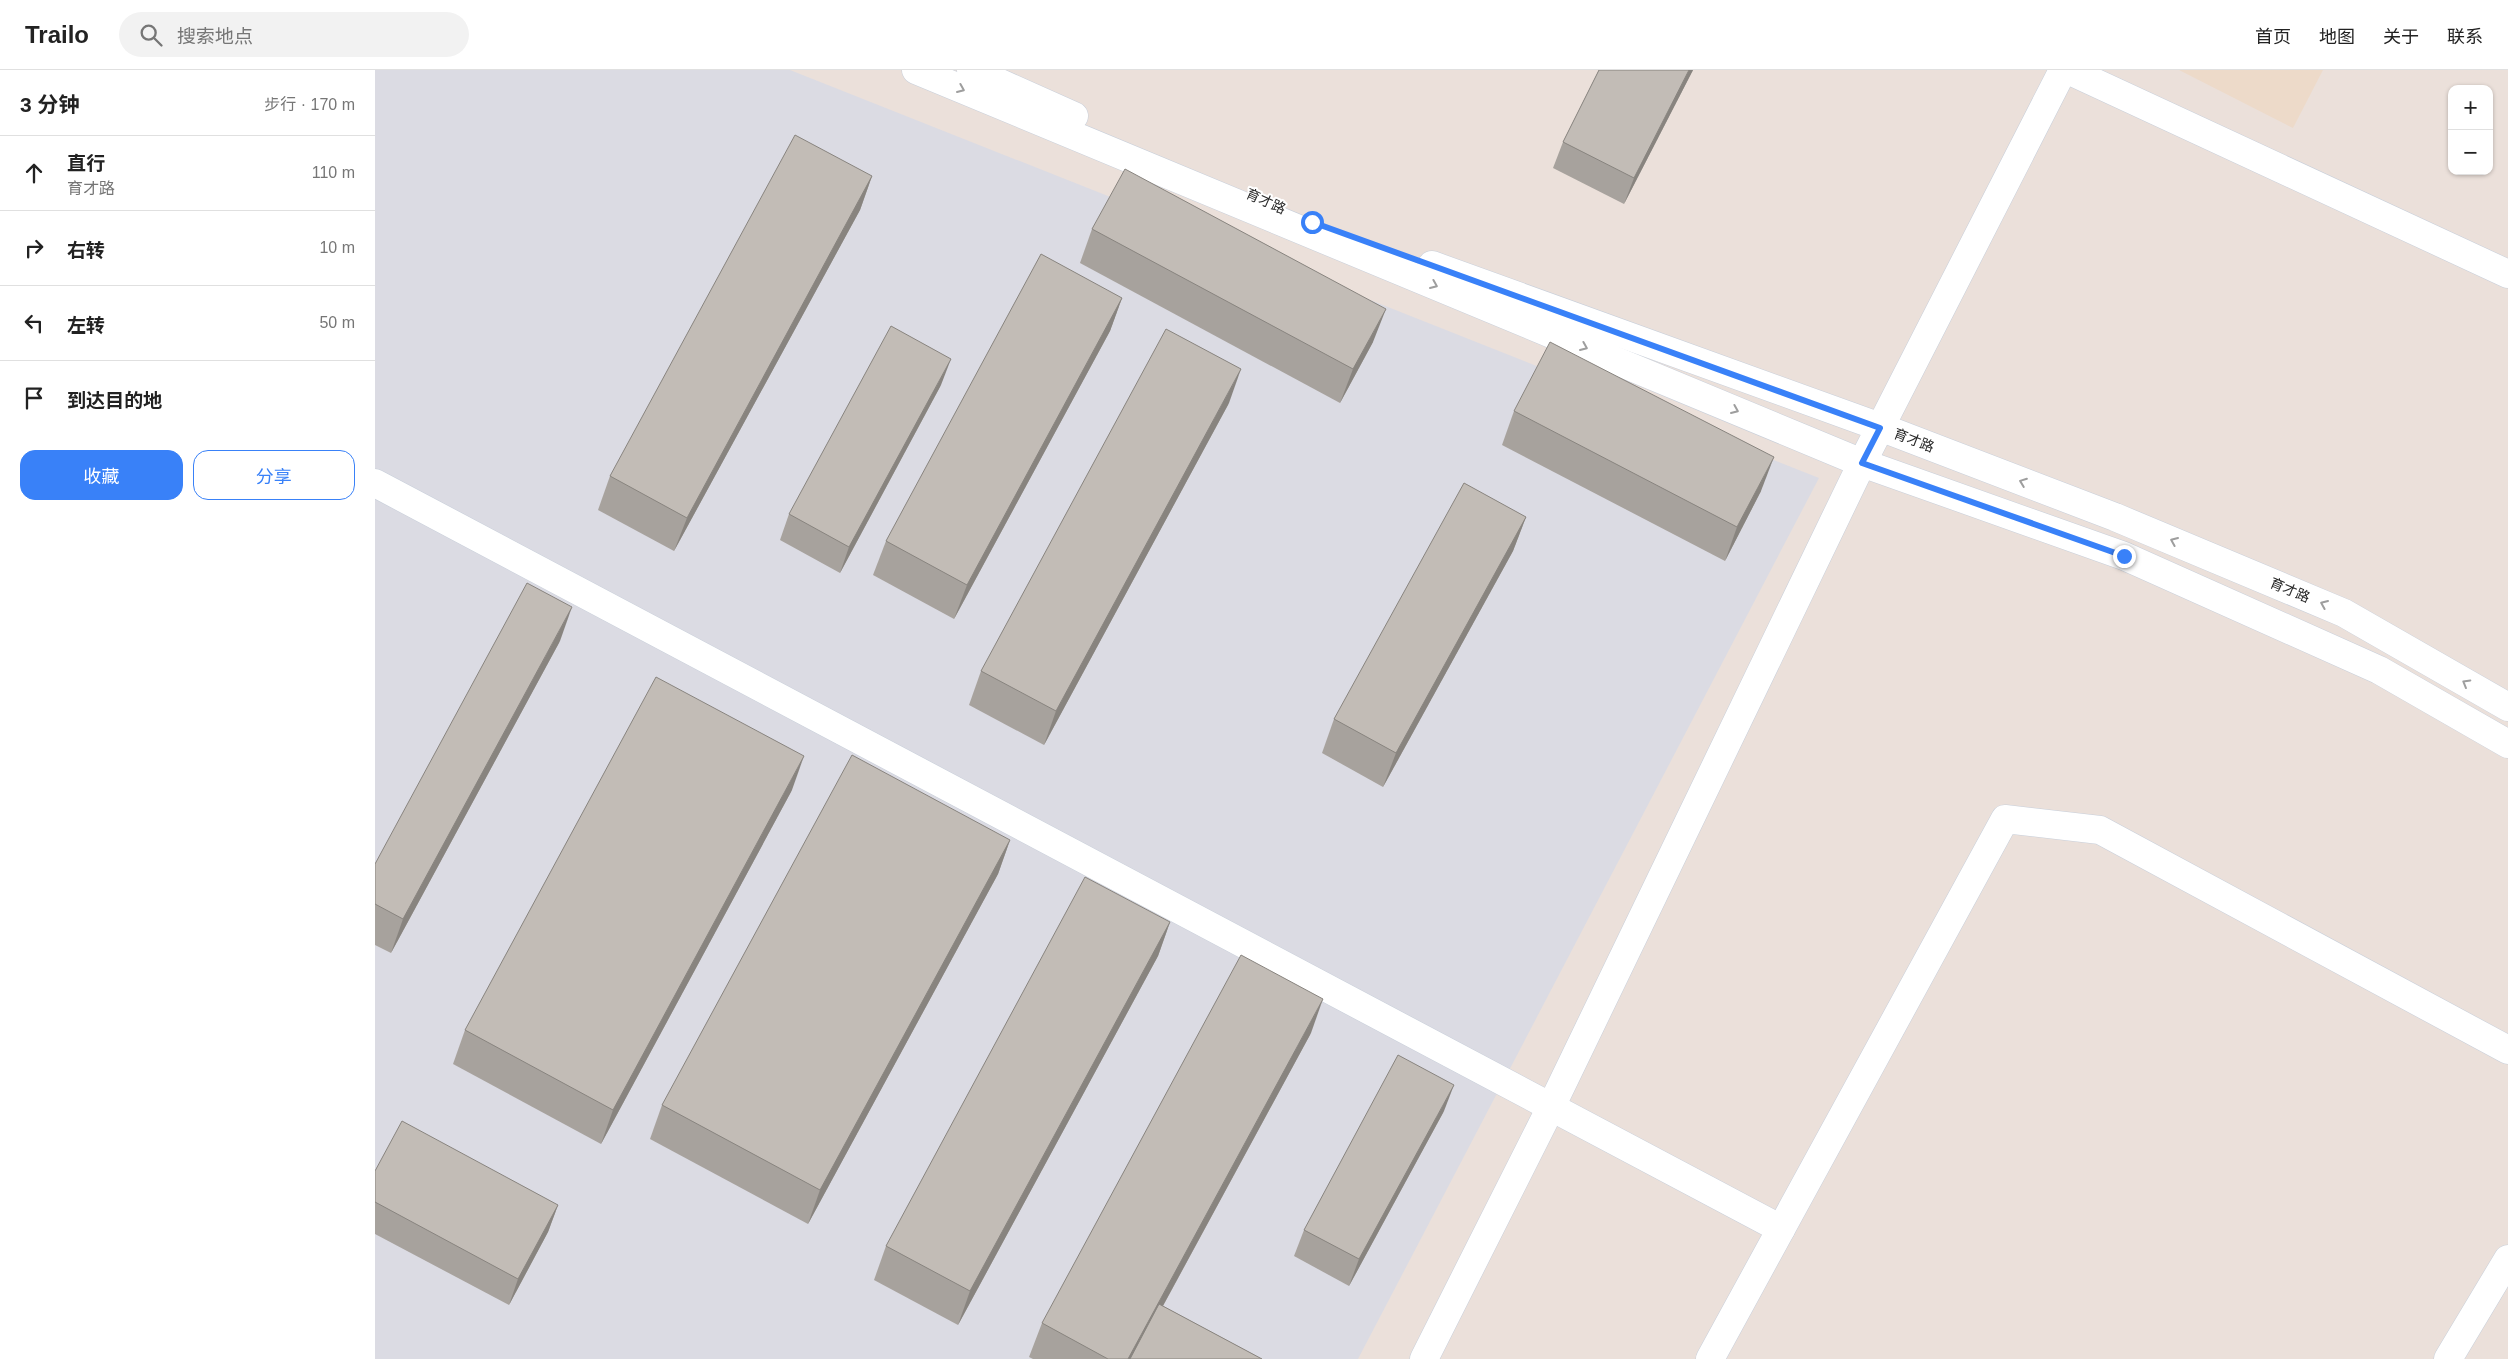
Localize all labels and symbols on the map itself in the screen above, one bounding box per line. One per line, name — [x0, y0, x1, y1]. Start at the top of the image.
one-way arrow — [956, 82, 965, 93]
street label: 育才路 — [1244, 185, 1288, 217]
route start — [1301, 211, 1324, 234]
one-way arrow — [1429, 279, 1438, 290]
one-way arrow — [1580, 342, 1588, 352]
one-way arrow — [1730, 404, 1738, 414]
street label: 育才路 — [1892, 425, 1936, 455]
one-way arrow — [2019, 478, 2028, 488]
one-way arrow — [2170, 537, 2179, 548]
route end — [2113, 545, 2136, 568]
street label: 育才路 — [2268, 574, 2312, 606]
one-way arrow — [2320, 600, 2329, 611]
one-way arrow — [2462, 679, 2471, 689]

